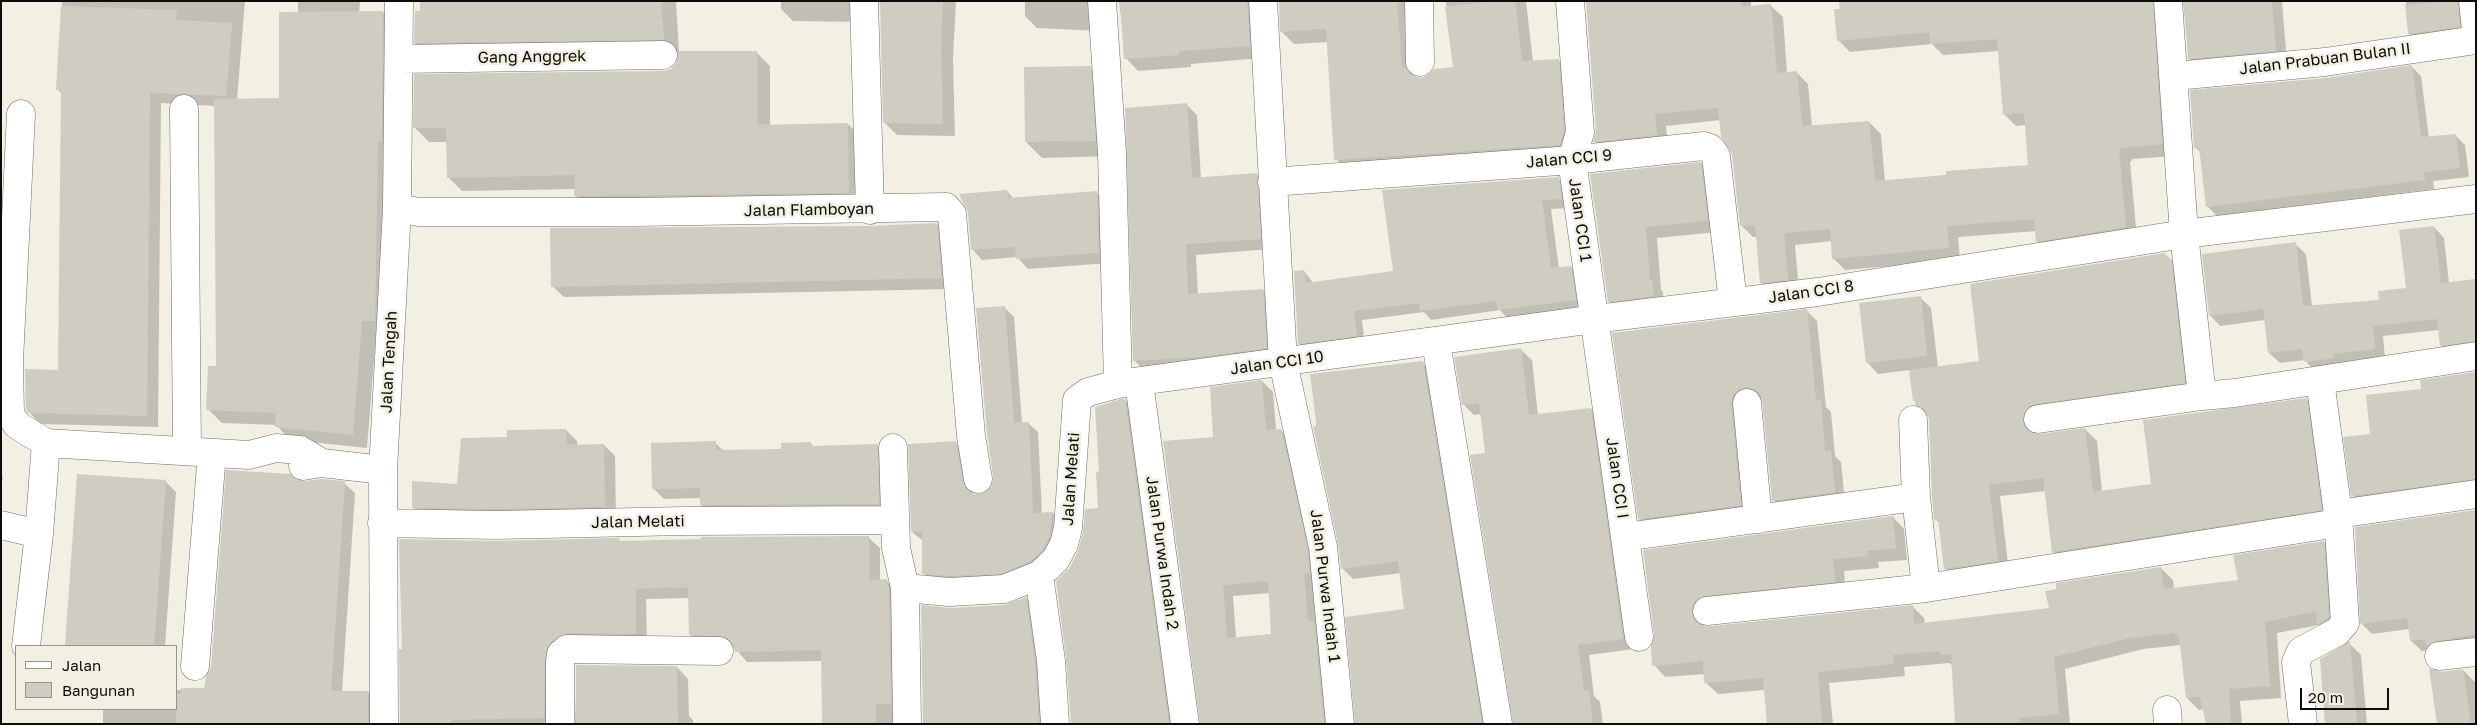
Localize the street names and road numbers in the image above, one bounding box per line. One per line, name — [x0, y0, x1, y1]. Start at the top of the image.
street label: Jalan Prabuan Bulan II — [2238, 39, 2412, 79]
street label: Gang Anggrek — [478, 46, 586, 68]
street label: Jalan CCI 9 — [1525, 146, 1613, 172]
street label: Jalan CCI 1 — [1565, 177, 1595, 263]
street label: Jalan Flamboyan — [744, 199, 874, 221]
street label: Jalan CCI 8 — [1767, 276, 1855, 308]
street label: Jalan Tengah — [377, 310, 401, 414]
street label: Jalan CCI 10 — [1229, 347, 1325, 379]
street label: Jalan Melati — [1058, 432, 1084, 526]
street label: Jalan CCI I — [1602, 436, 1632, 520]
street label: Jalan Purwa Indah 2 — [1142, 475, 1182, 631]
street label: Jalan Purwa Indah 1 — [1306, 509, 1344, 663]
street label: Jalan Melati — [591, 512, 685, 532]

